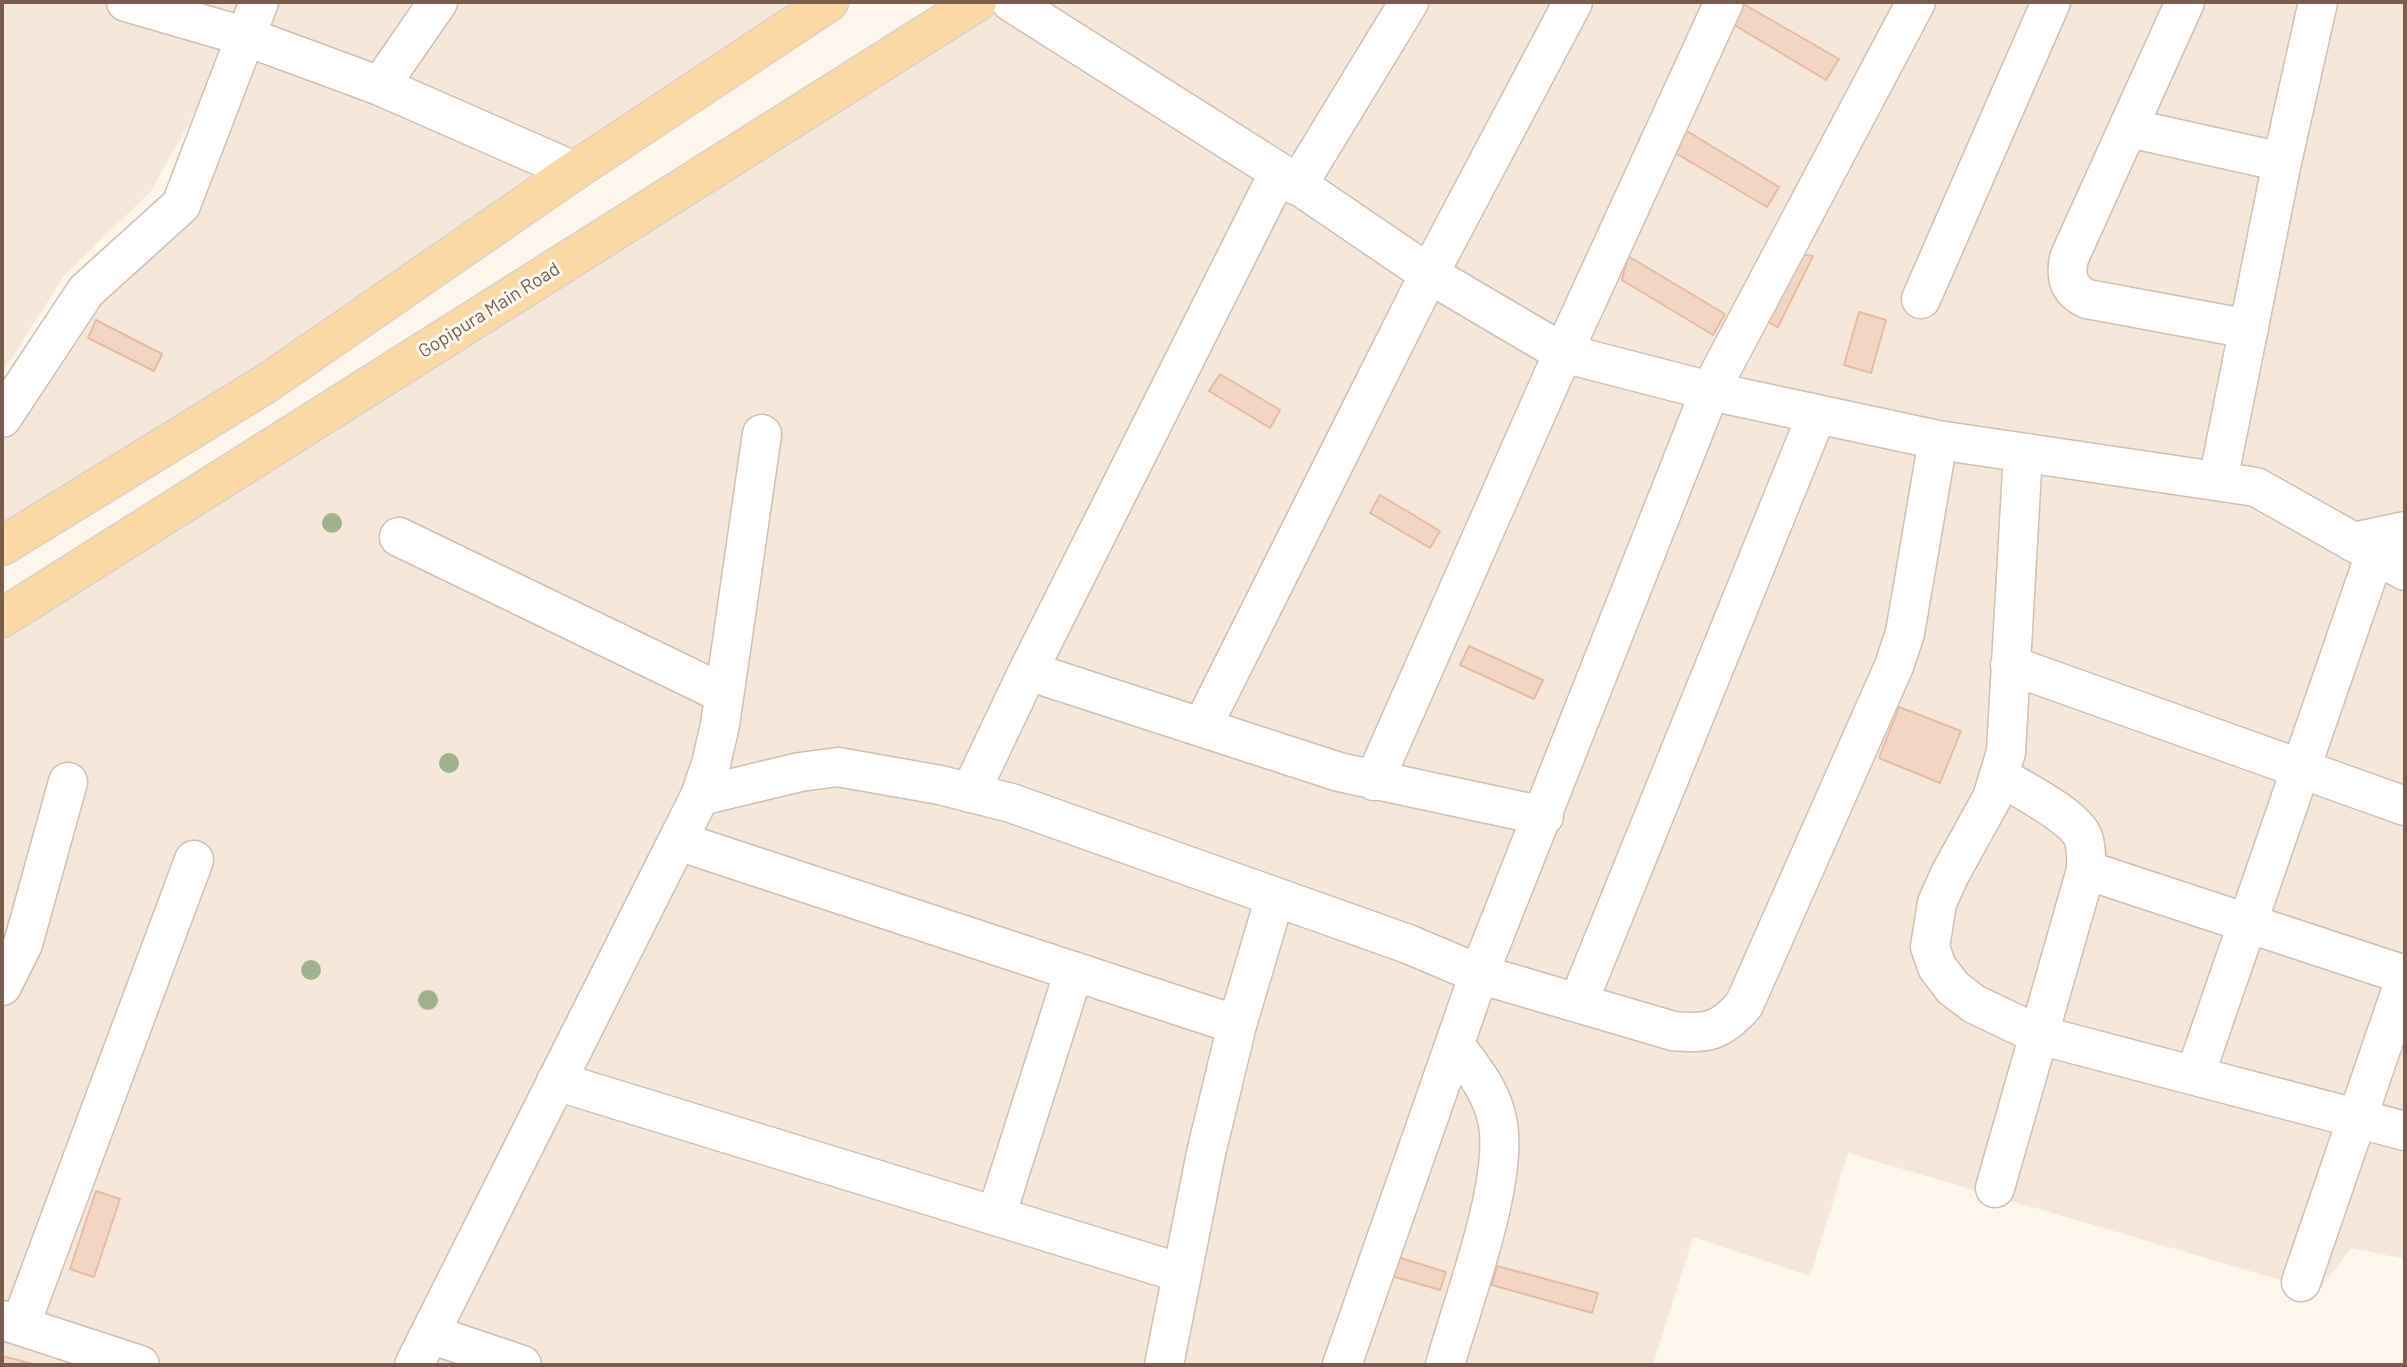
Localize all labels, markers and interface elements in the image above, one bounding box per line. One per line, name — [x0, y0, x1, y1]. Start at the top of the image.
street label: Gopipura Main Road — [414, 257, 564, 363]

